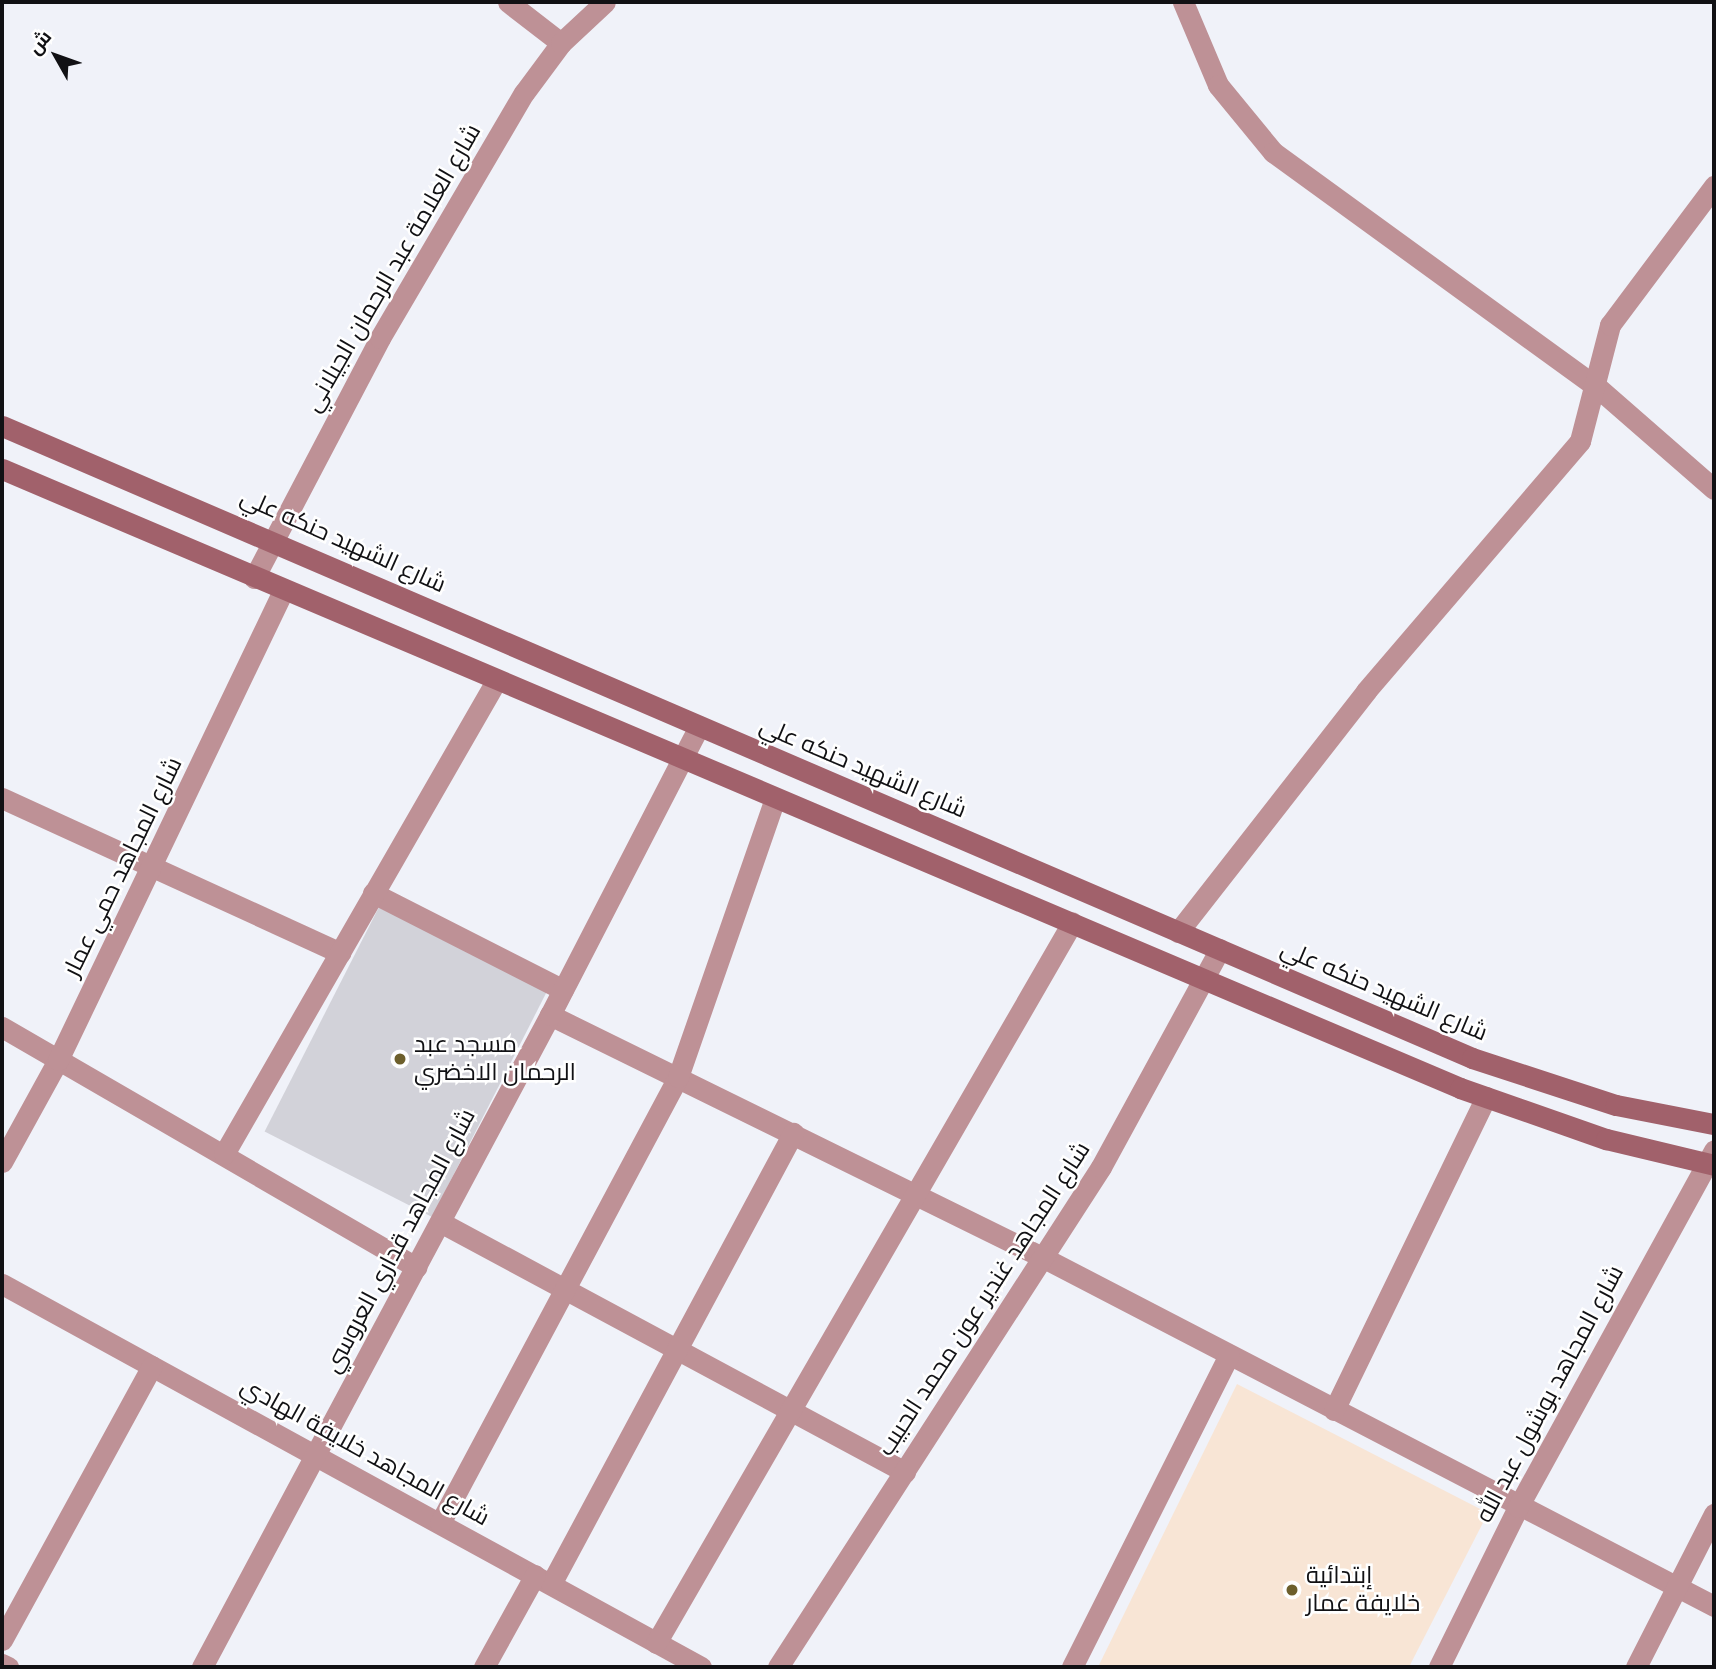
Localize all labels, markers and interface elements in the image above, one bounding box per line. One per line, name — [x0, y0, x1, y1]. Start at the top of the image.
north arrow — [21, 21, 91, 91]
text: ش — [23, 25, 56, 59]
street label: شارع العلامة عبد الرحمان الجيلاني — [299, 119, 487, 417]
street label: شارع الشهيد حنكه علي — [236, 483, 450, 599]
street label: شارع الشهيد حنكه علي — [755, 711, 971, 825]
street label: شارع المجاهد حمي عمار — [57, 753, 189, 981]
street label: شارع الشهيد حنكه علي — [1276, 934, 1492, 1048]
place label: مسجد عبد الرحمان الاخضري — [414, 1031, 576, 1087]
marker: مسجد عبد الرحمان الاخضري — [392, 1051, 408, 1067]
street label: شارع المجاهد قداري العروسي — [318, 1104, 482, 1378]
street label: شارع المجاهد غندير عون محمد الحبيب — [872, 1137, 1096, 1461]
street label: شارع المجاهد بوشول عبد الله — [1470, 1260, 1630, 1528]
street label: شارع المجاهد خلايفة الهادي — [236, 1372, 494, 1532]
place label: إبتدائية خلايفة عمار — [1306, 1562, 1420, 1618]
marker: إبتدائية خلايفة عمار — [1284, 1582, 1300, 1598]

